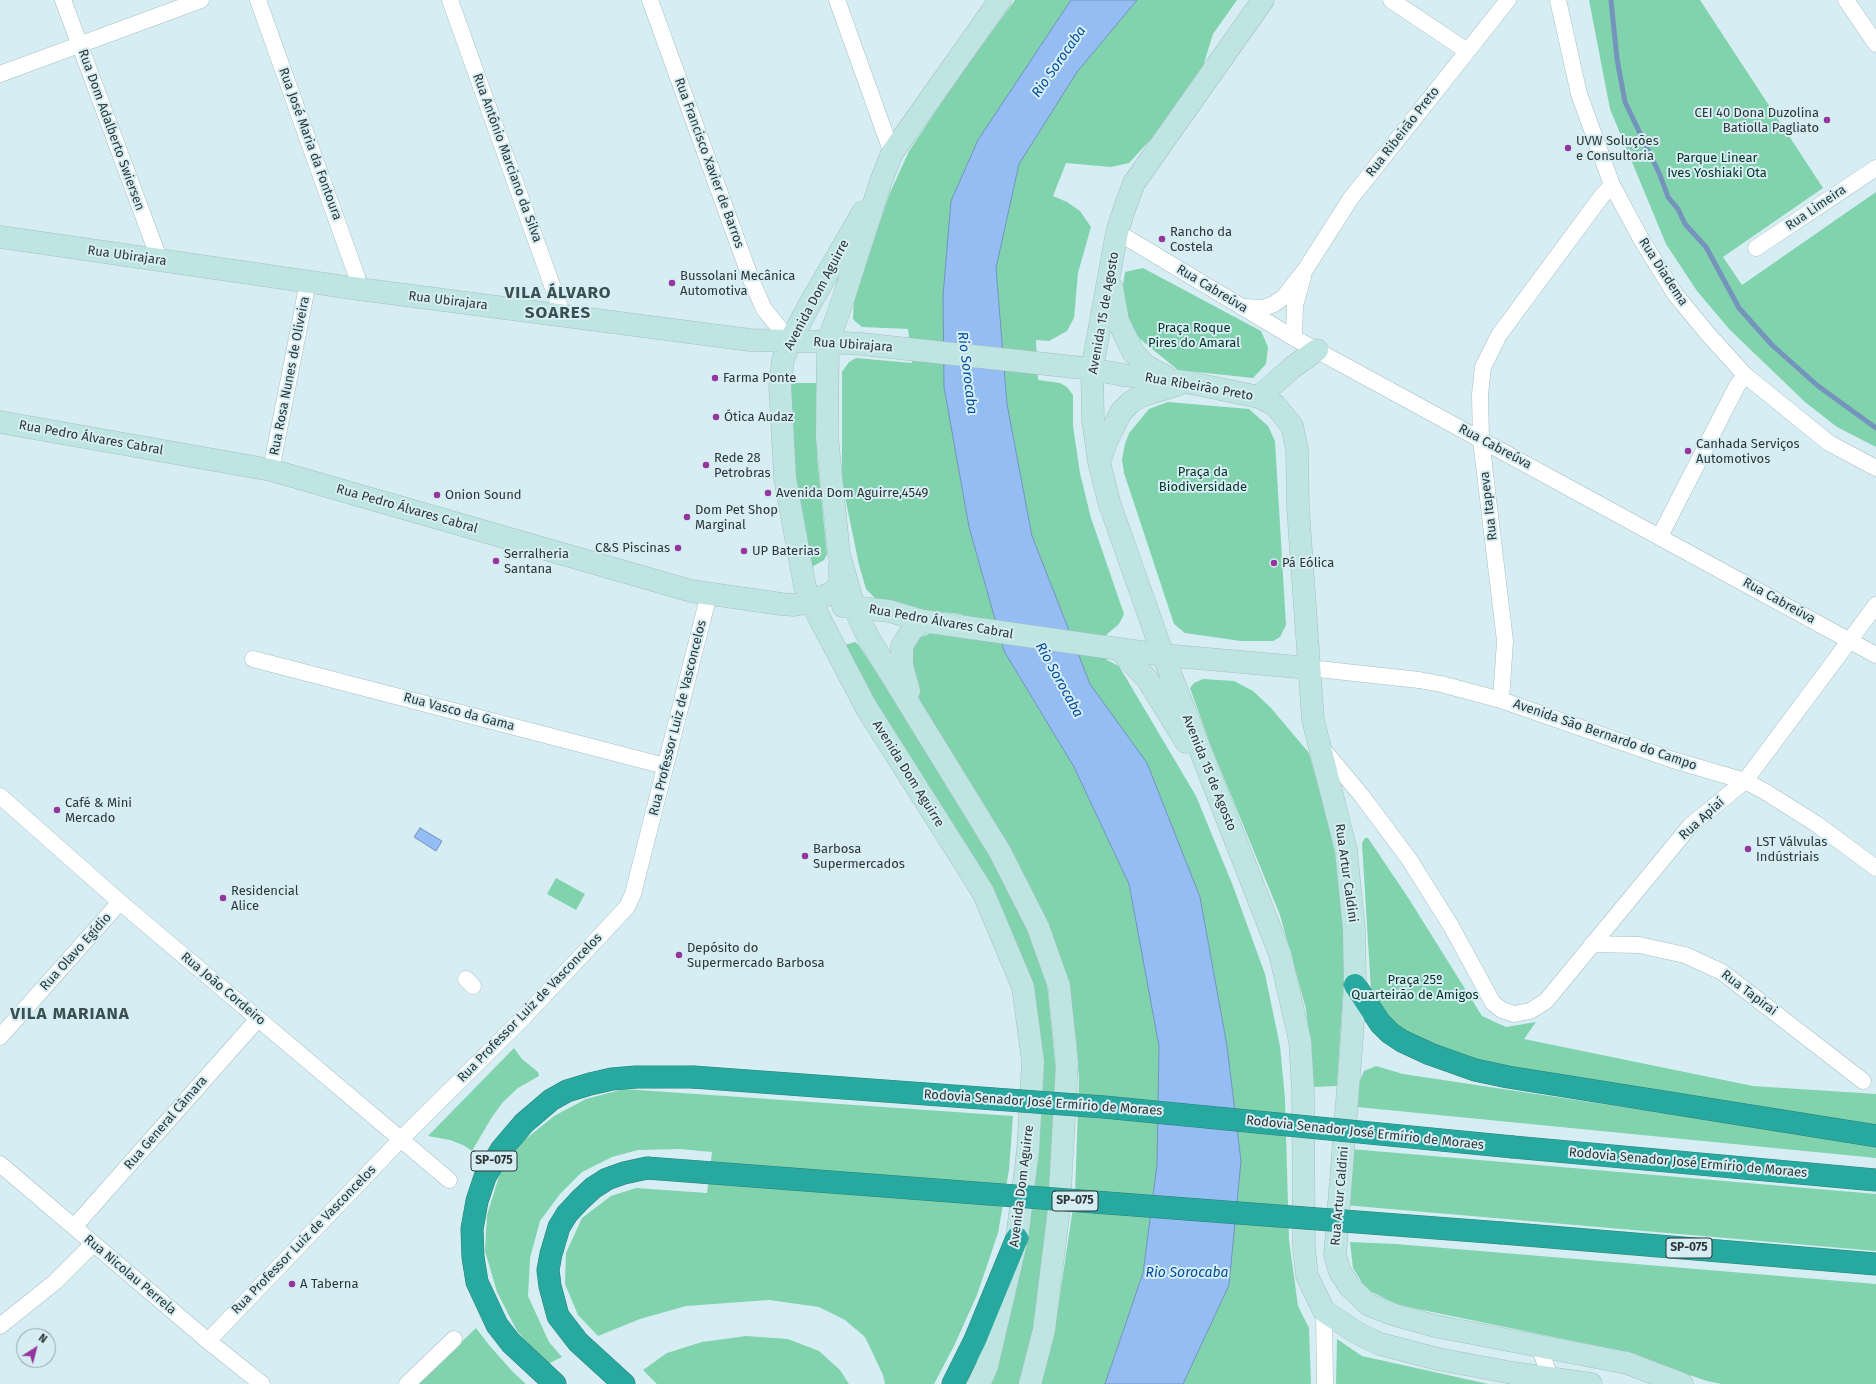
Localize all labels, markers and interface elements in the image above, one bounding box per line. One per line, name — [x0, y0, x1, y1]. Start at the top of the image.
water label: Rio Sorocaba — [1028, 23, 1090, 101]
street label: Rua Dom Adalberto Swiersen — [74, 47, 148, 213]
street label: Rua José Maria da Fontoura — [275, 66, 345, 222]
street label: Rua Antônio Marciano da Silva — [469, 71, 545, 245]
street label: Rua Francisco Xavier de Barros — [671, 76, 747, 250]
street label: Rua Ribeirão Preto — [1363, 84, 1443, 180]
place label: CEI 40 Dona Duzolina Batiolla Pagliato — [1694, 105, 1819, 136]
marker: CEI 40 Dona Duzolina Batiolla Pagliato — [1822, 115, 1832, 125]
place label: UVW Soluções e Consultoria — [1576, 133, 1659, 164]
marker: UVW Soluções e Consultoria — [1563, 143, 1573, 153]
park label: Parque Linear Ives Yoshiaki Ota — [1667, 150, 1767, 181]
street label: Rua Limeira — [1783, 182, 1849, 234]
place label: Rancho da Costela — [1170, 224, 1232, 255]
marker: Rancho da Costela — [1157, 234, 1167, 244]
street label: Rua Diadema — [1635, 235, 1691, 309]
street label: Avenida Dom Aguirre — [781, 237, 853, 353]
street label: Rua Ubirajara — [86, 243, 168, 269]
street label: Avenida 15 de Agosto — [1086, 251, 1122, 375]
street label: Rua Cabreúva — [1174, 262, 1250, 316]
place label: Bussolani Mecânica Automotiva — [680, 268, 795, 299]
marker: Bussolani Mecânica Automotiva — [667, 278, 677, 288]
district label: VILA ÁLVARO SOARES — [504, 283, 612, 323]
street label: Rua Ubirajara — [407, 288, 489, 314]
street label: Rua Rosa Nunes de Oliveira — [267, 295, 313, 457]
park label: Praça Roque Pires do Amaral — [1148, 320, 1240, 351]
water label: Rio Sorocaba — [954, 331, 980, 415]
street label: Rua Ubirajara — [813, 334, 893, 356]
place label: Farma Ponte — [723, 370, 796, 386]
street label: Rua Ribeirão Preto — [1144, 370, 1254, 404]
marker: Farma Ponte — [710, 373, 720, 383]
place label: Ótica Audaz — [724, 409, 793, 425]
marker: Ótica Audaz — [711, 412, 721, 422]
street label: Rua Pedro Álvares Cabral — [18, 418, 164, 458]
street label: Rua Cabreúva — [1456, 421, 1534, 473]
place label: Canhada Serviços Automotivos — [1696, 436, 1800, 467]
marker: Canhada Serviços Automotivos — [1683, 446, 1693, 456]
place label: Rede 28 Petrobras — [714, 450, 770, 481]
marker: Rede 28 Petrobras — [701, 460, 711, 470]
park label: Praça da Biodiversidade — [1159, 464, 1247, 495]
street label: Rua Itapeva — [1477, 471, 1501, 541]
street label: Rua Pedro Álvares Cabral — [334, 481, 480, 537]
place label: Avenida Dom Aguirre,4549 — [776, 485, 928, 501]
place label: Onion Sound — [445, 487, 522, 503]
marker: Avenida Dom Aguirre,4549 — [763, 488, 773, 498]
marker: Onion Sound — [432, 490, 442, 500]
place label: Dom Pet Shop Marginal — [695, 502, 778, 533]
marker: Dom Pet Shop Marginal — [682, 512, 692, 522]
place label: C&S Piscinas — [595, 540, 670, 556]
marker: C&S Piscinas — [673, 543, 683, 553]
place label: UP Baterias — [752, 543, 820, 559]
place label: Serralheria Santana — [504, 546, 569, 577]
marker: UP Baterias — [739, 546, 749, 556]
place label: Pá Eólica — [1282, 555, 1334, 571]
marker: Serralheria Santana — [491, 556, 501, 566]
marker: Pá Eólica — [1269, 558, 1279, 568]
street label: Rua Cabreúva — [1740, 575, 1818, 627]
street label: Rua Pedro Álvares Cabral — [868, 602, 1014, 642]
street label: Rua Professor Luiz de Vasconcelos — [646, 619, 710, 817]
water label: Rio Sorocaba — [1032, 640, 1086, 720]
street label: Rua Vasco da Gama — [402, 690, 516, 734]
street label: Avenida São Bernardo do Campo — [1511, 696, 1699, 774]
street label: Avenida 15 de Agosto — [1179, 713, 1239, 833]
street label: Avenida Dom Aguirre — [869, 718, 947, 830]
place label: Café & Mini Mercado — [65, 795, 132, 826]
street label: Rua Apiaí — [1676, 795, 1728, 843]
marker: Café & Mini Mercado — [52, 805, 62, 815]
street label: Rua Artur Caldini — [1331, 823, 1361, 923]
place label: LST Válvulas Indústriais — [1756, 834, 1827, 865]
place label: Barbosa Supermercados — [813, 841, 905, 872]
marker: LST Válvulas Indústriais — [1743, 844, 1753, 854]
marker: Barbosa Supermercados — [800, 851, 810, 861]
place label: Residencial Alice — [231, 883, 299, 914]
marker: Residencial Alice — [218, 893, 228, 903]
street label: Rua Olavo Egídio — [37, 910, 115, 994]
street label: Rua Professor Luiz de Vasconcelos — [455, 930, 605, 1086]
place label: Depósito do Supermercado Barbosa — [687, 940, 825, 971]
street label: Rua João Cordeiro — [178, 949, 268, 1029]
marker: Depósito do Supermercado Barbosa — [674, 950, 684, 960]
street label: Rua Tapirai — [1718, 967, 1780, 1019]
park label: Praça 25º Quarteirão de Amigos — [1351, 972, 1479, 1003]
district label: VILA MARIANA — [10, 1004, 130, 1024]
street label: Rua General Câmara — [121, 1073, 211, 1173]
street label: Rodovia Senador José Ermírio de Moraes — [923, 1087, 1163, 1119]
street label: Rodovia Senador José Ermírio de Moraes — [1245, 1113, 1485, 1153]
street label: Avenida Dom Aguirre — [1007, 1124, 1037, 1248]
street label: Rodovia Senador José Ermírio de Moraes — [1568, 1145, 1808, 1181]
street label: Rua Artur Caldini — [1328, 1146, 1352, 1246]
road number: SP-075 — [471, 1151, 517, 1171]
street label: Rua Professor Luiz de Vasconcelos — [229, 1162, 379, 1318]
road number: SP-075 — [1052, 1191, 1098, 1211]
street label: Rua Nicolau Perrela — [81, 1232, 179, 1318]
road number: SP-075 — [1666, 1238, 1712, 1258]
water label: Rio Sorocaba — [1145, 1265, 1229, 1281]
place label: A Taberna — [300, 1276, 359, 1292]
marker: A Taberna — [287, 1279, 297, 1289]
north arrow — [16, 1328, 56, 1368]
text: N — [36, 1331, 50, 1346]

